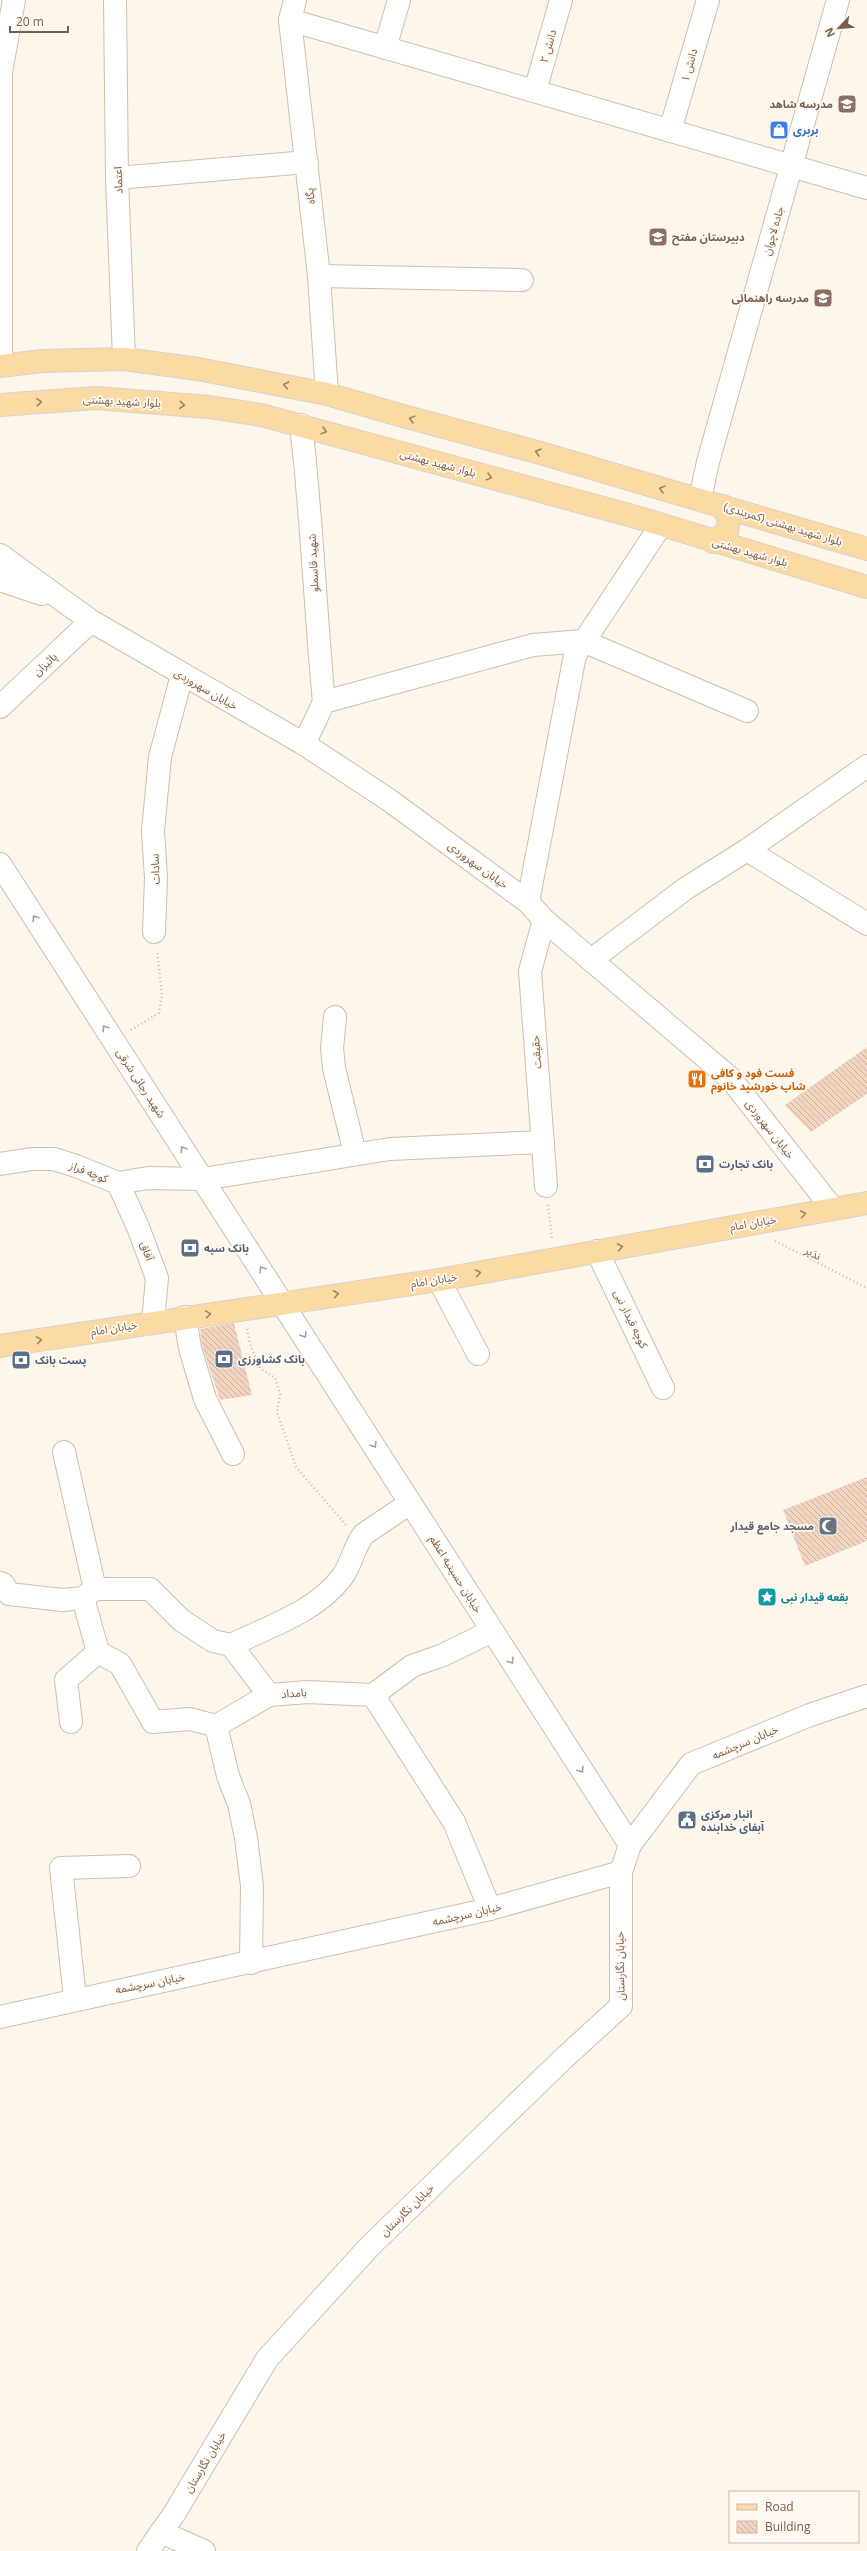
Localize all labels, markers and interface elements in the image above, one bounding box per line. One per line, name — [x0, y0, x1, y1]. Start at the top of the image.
scale bar — [10, 8, 68, 34]
north arrow — [819, 8, 859, 48]
text: 20 m — [16, 13, 44, 30]
text: N — [821, 25, 838, 40]
street label: دانش ۲ — [536, 27, 559, 64]
street label: دانش ۱ — [677, 46, 700, 83]
school or university icon: مدرسه شاهد — [836, 93, 858, 115]
place label: مدرسه شاهد — [769, 96, 833, 111]
shop icon: بربری — [768, 119, 790, 141]
place label: بربری — [793, 122, 819, 137]
street label: اعتماد — [110, 166, 125, 194]
street label: پگاه — [301, 187, 319, 205]
street label: جاده لاچوان — [758, 204, 788, 257]
school or university icon: دبیرستان مفتح — [647, 226, 669, 248]
place label: دبیرستان مفتح — [672, 229, 745, 246]
school or university icon: مدرسه راهنمائی — [812, 287, 834, 309]
place label: مدرسه راهنمائی — [732, 290, 809, 305]
one-way arrow — [283, 382, 290, 390]
street label: بلوار شهید بهشتی — [83, 391, 161, 410]
one-way arrow — [36, 397, 42, 406]
one-way arrow — [179, 401, 185, 410]
one-way arrow — [409, 415, 416, 424]
one-way arrow — [320, 426, 327, 435]
street label: بلوار شهید بهشتی — [398, 445, 478, 480]
one-way arrow — [534, 448, 541, 457]
one-way arrow — [486, 472, 493, 481]
one-way arrow — [659, 485, 666, 494]
street label: بلوار شهید بهشتی (کمربندی) — [722, 498, 844, 549]
street label: شهید قاسملو — [303, 533, 322, 593]
street label: بلوار شهید بهشتی — [711, 534, 790, 570]
street label: پائیزان — [29, 649, 61, 679]
street label: خیابان سهروردی — [172, 664, 241, 713]
street label: خیابان سهروردی — [445, 838, 512, 892]
street label: سادات — [146, 853, 163, 885]
one-way arrow — [32, 915, 40, 922]
one-way arrow — [103, 1025, 110, 1032]
street label: حقیقت — [527, 1034, 544, 1069]
street label: شهید رجائی شرقی — [113, 1045, 170, 1121]
place label: فست فود و کافی شاپ خورشید خانوم — [711, 1065, 806, 1095]
restaurant icon: فست فود و کافی شاپ خورشید خانوم — [686, 1068, 708, 1090]
street label: خیابان سهروردی — [743, 1096, 799, 1162]
one-way arrow — [180, 1146, 188, 1153]
bank icon: بانک تجارت — [694, 1153, 716, 1175]
place label: بانک تجارت — [719, 1156, 773, 1171]
street label: کوچه فراز — [66, 1157, 111, 1187]
street label: خیابان امام — [728, 1211, 778, 1235]
one-way arrow — [800, 1211, 806, 1219]
bank icon: بانک سپه — [179, 1237, 201, 1259]
street label: آفاق — [137, 1239, 158, 1263]
place label: بانک سپه — [204, 1240, 249, 1256]
street label: نذیر — [802, 1242, 824, 1263]
one-way arrow — [617, 1244, 623, 1252]
one-way arrow — [259, 1266, 267, 1273]
street label: خیابان امام — [409, 1268, 459, 1292]
one-way arrow — [475, 1269, 481, 1278]
street label: کوچه قیدار نبی — [610, 1287, 652, 1352]
one-way arrow — [333, 1290, 339, 1299]
one-way arrow — [205, 1310, 212, 1318]
street label: خیابان امام — [89, 1316, 139, 1340]
one-way arrow — [299, 1331, 307, 1338]
one-way arrow — [35, 1336, 42, 1345]
bank icon: بانک کشاورزی — [213, 1348, 235, 1370]
bank icon: پست بانک — [10, 1349, 32, 1371]
place label: بانک کشاورزی — [238, 1351, 305, 1366]
place label: پست بانک — [35, 1352, 87, 1368]
one-way arrow — [369, 1441, 376, 1448]
mosque icon: مسجد جامع قیدار — [817, 1515, 839, 1537]
place label: مسجد جامع قیدار — [729, 1518, 814, 1535]
street label: خیابان حسینیه اعظم — [425, 1532, 487, 1617]
place icon: بقعه قیدار نبی — [756, 1586, 778, 1608]
place label: بقعه قیدار نبی — [781, 1589, 849, 1604]
one-way arrow — [506, 1657, 514, 1664]
street label: بامداد — [281, 1684, 307, 1701]
street label: خیابان سرچشمه — [709, 1721, 781, 1763]
one-way arrow — [577, 1766, 584, 1773]
place label: انبار مرکزی آبفای خدابنده — [701, 1806, 764, 1834]
public building icon: انبار مرکزی آبفای خدابنده — [676, 1809, 698, 1831]
street label: خیابان سرچشمه — [431, 1898, 504, 1930]
street label: خیابان نگارستان — [611, 1931, 628, 2001]
street label: خیابان سرچشمه — [114, 1968, 187, 1998]
street label: خیابان نگارستان — [377, 2180, 437, 2239]
street label: خیابان نگارستان — [180, 2428, 229, 2495]
legend — [729, 2491, 859, 2543]
text: Road — [765, 2498, 794, 2515]
text: Building — [765, 2518, 811, 2535]

